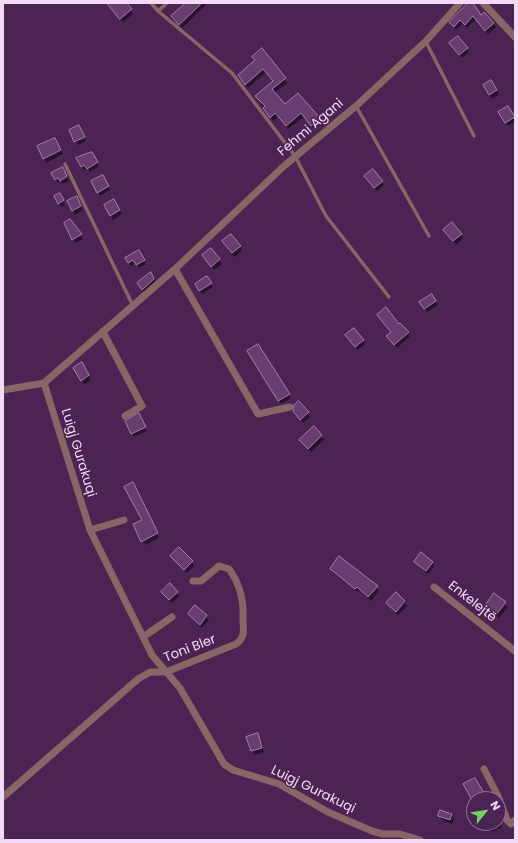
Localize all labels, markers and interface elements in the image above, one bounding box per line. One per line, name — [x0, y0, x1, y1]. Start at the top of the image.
street label: Fehmi Agani — [275, 96, 347, 160]
street label: Luigj Gurakuqi — [57, 407, 99, 499]
street label: Enkelejtë — [445, 578, 499, 626]
street label: Toni Bler — [162, 632, 218, 666]
street label: Luigj Gurakuqi — [268, 763, 358, 817]
north arrow — [466, 791, 506, 831]
text: N — [487, 798, 505, 813]

